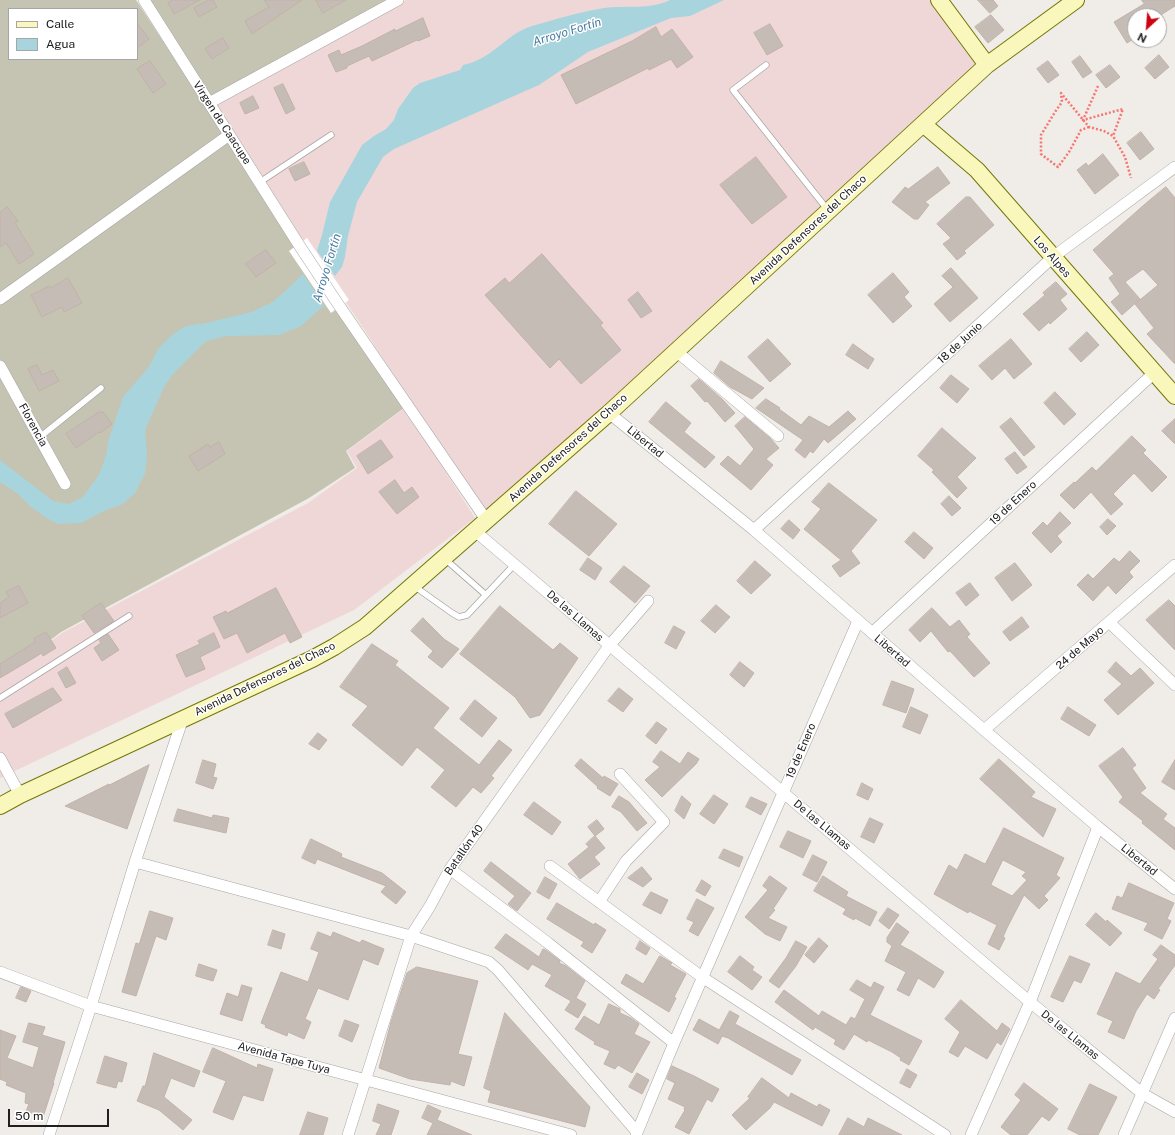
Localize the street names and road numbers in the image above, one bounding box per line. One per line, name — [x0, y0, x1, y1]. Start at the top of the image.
street label: Virgen de Caacupe — [190, 79, 254, 167]
street label: Avenida Defensores del Chaco — [747, 172, 869, 288]
street label: Los Alpes — [1031, 234, 1073, 280]
street label: 18 de Junio — [935, 319, 985, 367]
street label: Avenida Defensores del Chaco — [506, 391, 630, 505]
street label: Florencia — [16, 401, 50, 449]
street label: Libertad — [624, 423, 666, 461]
street label: 19 de Enero — [987, 478, 1039, 528]
street label: De las Llamas — [544, 588, 606, 644]
street label: 24 de Mayo — [1053, 624, 1107, 672]
street label: Libertad — [871, 632, 913, 670]
street label: Avenida Defensores del Chaco — [192, 639, 338, 719]
street label: 19 de Enero — [783, 721, 819, 781]
street label: De las Llamas — [791, 797, 853, 853]
street label: Batallón 40 — [442, 822, 486, 878]
street label: Libertad — [1118, 841, 1160, 879]
street label: De las Llamas — [1038, 1008, 1102, 1062]
street label: Avenida Tape Tuya — [237, 1039, 331, 1077]

